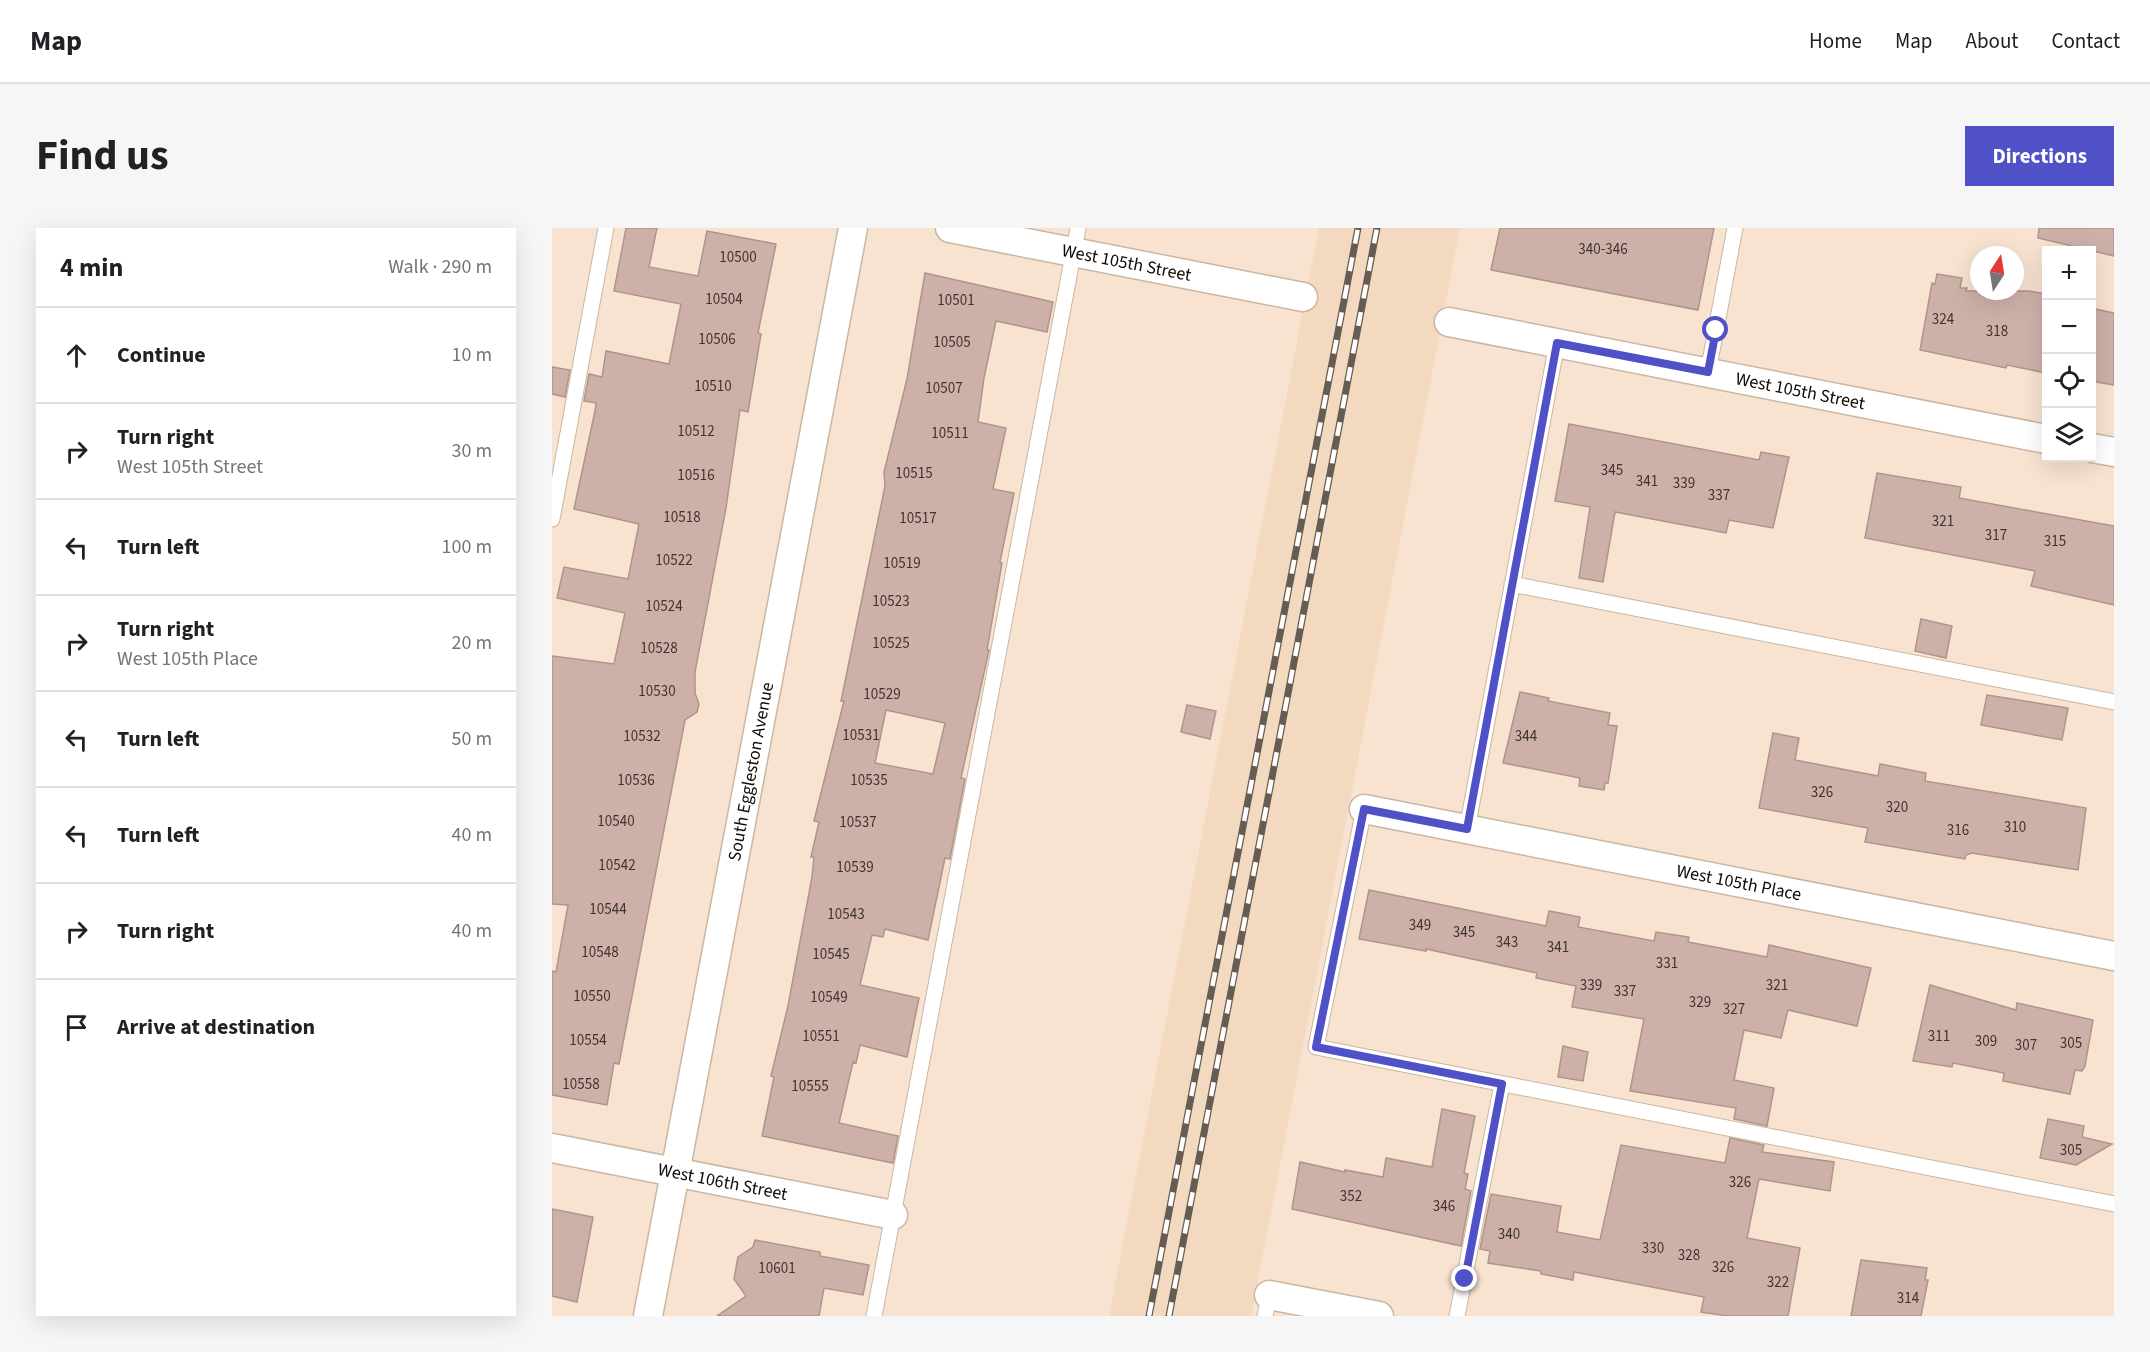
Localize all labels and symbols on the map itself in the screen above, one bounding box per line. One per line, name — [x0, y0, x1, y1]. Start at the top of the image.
street label: West 105th Street — [1060, 238, 1193, 288]
house number: 340-346 — [1578, 239, 1628, 260]
north arrow — [1970, 246, 2024, 300]
house number: 10500 — [719, 247, 757, 268]
house number: 10504 — [705, 289, 743, 310]
house number: 10501 — [937, 290, 975, 311]
house number: 324 — [1932, 309, 1955, 330]
route start — [1702, 316, 1728, 342]
house number: 318 — [1986, 321, 2008, 342]
house number: 10506 — [698, 329, 736, 350]
house number: 10505 — [933, 332, 971, 353]
street label: West 105th Street — [1733, 366, 1867, 416]
house number: 10510 — [694, 376, 732, 397]
house number: 10507 — [925, 378, 963, 399]
house number: 10512 — [677, 421, 715, 442]
house number: 10511 — [931, 423, 969, 444]
house number: 345 — [1601, 460, 1623, 481]
house number: 10515 — [895, 463, 933, 484]
house number: 10516 — [677, 465, 715, 486]
house number: 341 — [1636, 471, 1658, 492]
house number: 339 — [1673, 473, 1695, 494]
house number: 337 — [1708, 485, 1730, 506]
house number: 10518 — [663, 507, 701, 528]
house number: 10517 — [899, 508, 937, 529]
house number: 321 — [1932, 511, 1954, 532]
house number: 317 — [1985, 525, 2007, 546]
house number: 315 — [2044, 531, 2066, 552]
house number: 10522 — [655, 550, 693, 571]
house number: 10519 — [883, 553, 921, 574]
house number: 10523 — [872, 591, 910, 612]
house number: 10524 — [645, 596, 683, 617]
house number: 10525 — [872, 633, 910, 654]
house number: 10528 — [640, 638, 678, 659]
street label: South Eggleston Avenue — [722, 680, 780, 863]
house number: 10530 — [638, 681, 676, 702]
house number: 10529 — [863, 684, 901, 705]
house number: 10531 — [842, 725, 880, 746]
house number: 10532 — [623, 726, 661, 747]
house number: 344 — [1515, 726, 1538, 747]
house number: 10536 — [617, 770, 655, 791]
house number: 10535 — [850, 770, 888, 791]
house number: 326 — [1811, 782, 1833, 803]
house number: 320 — [1886, 797, 1908, 818]
house number: 10540 — [597, 811, 635, 832]
house number: 10537 — [839, 812, 877, 833]
house number: 310 — [2004, 817, 2026, 838]
house number: 316 — [1947, 820, 1969, 841]
house number: 10542 — [598, 855, 636, 876]
house number: 10539 — [836, 857, 874, 878]
street label: West 105th Place — [1674, 858, 1804, 907]
house number: 10544 — [589, 899, 627, 920]
house number: 10543 — [827, 904, 865, 925]
house number: 349 — [1409, 915, 1431, 936]
house number: 345 — [1453, 922, 1475, 943]
house number: 343 — [1496, 932, 1518, 953]
house number: 341 — [1547, 937, 1569, 958]
house number: 10548 — [581, 942, 619, 963]
house number: 10545 — [812, 944, 850, 965]
house number: 331 — [1656, 953, 1678, 974]
house number: 339 — [1580, 975, 1602, 996]
house number: 321 — [1766, 975, 1788, 996]
house number: 337 — [1614, 981, 1636, 1002]
house number: 10550 — [573, 986, 611, 1007]
house number: 10549 — [810, 987, 848, 1008]
house number: 329 — [1689, 992, 1711, 1013]
house number: 327 — [1723, 999, 1745, 1020]
house number: 10551 — [802, 1026, 840, 1047]
house number: 311 — [1928, 1026, 1950, 1047]
house number: 10554 — [569, 1030, 607, 1051]
house number: 309 — [1975, 1031, 1997, 1052]
house number: 305 — [2060, 1033, 2082, 1054]
house number: 307 — [2015, 1035, 2037, 1056]
house number: 10558 — [562, 1074, 600, 1095]
house number: 10555 — [791, 1076, 829, 1097]
house number: 305 — [2060, 1140, 2082, 1161]
street label: West 106th Street — [656, 1157, 790, 1207]
house number: 326 — [1729, 1172, 1751, 1193]
house number: 352 — [1340, 1186, 1362, 1207]
house number: 346 — [1433, 1196, 1455, 1217]
house number: 340 — [1498, 1224, 1520, 1245]
house number: 330 — [1642, 1238, 1664, 1259]
house number: 328 — [1678, 1245, 1700, 1266]
house number: 326 — [1712, 1257, 1734, 1278]
house number: 10601 — [758, 1258, 796, 1279]
route end — [1451, 1265, 1477, 1291]
house number: 322 — [1767, 1272, 1789, 1293]
house number: 314 — [1897, 1288, 1920, 1309]

